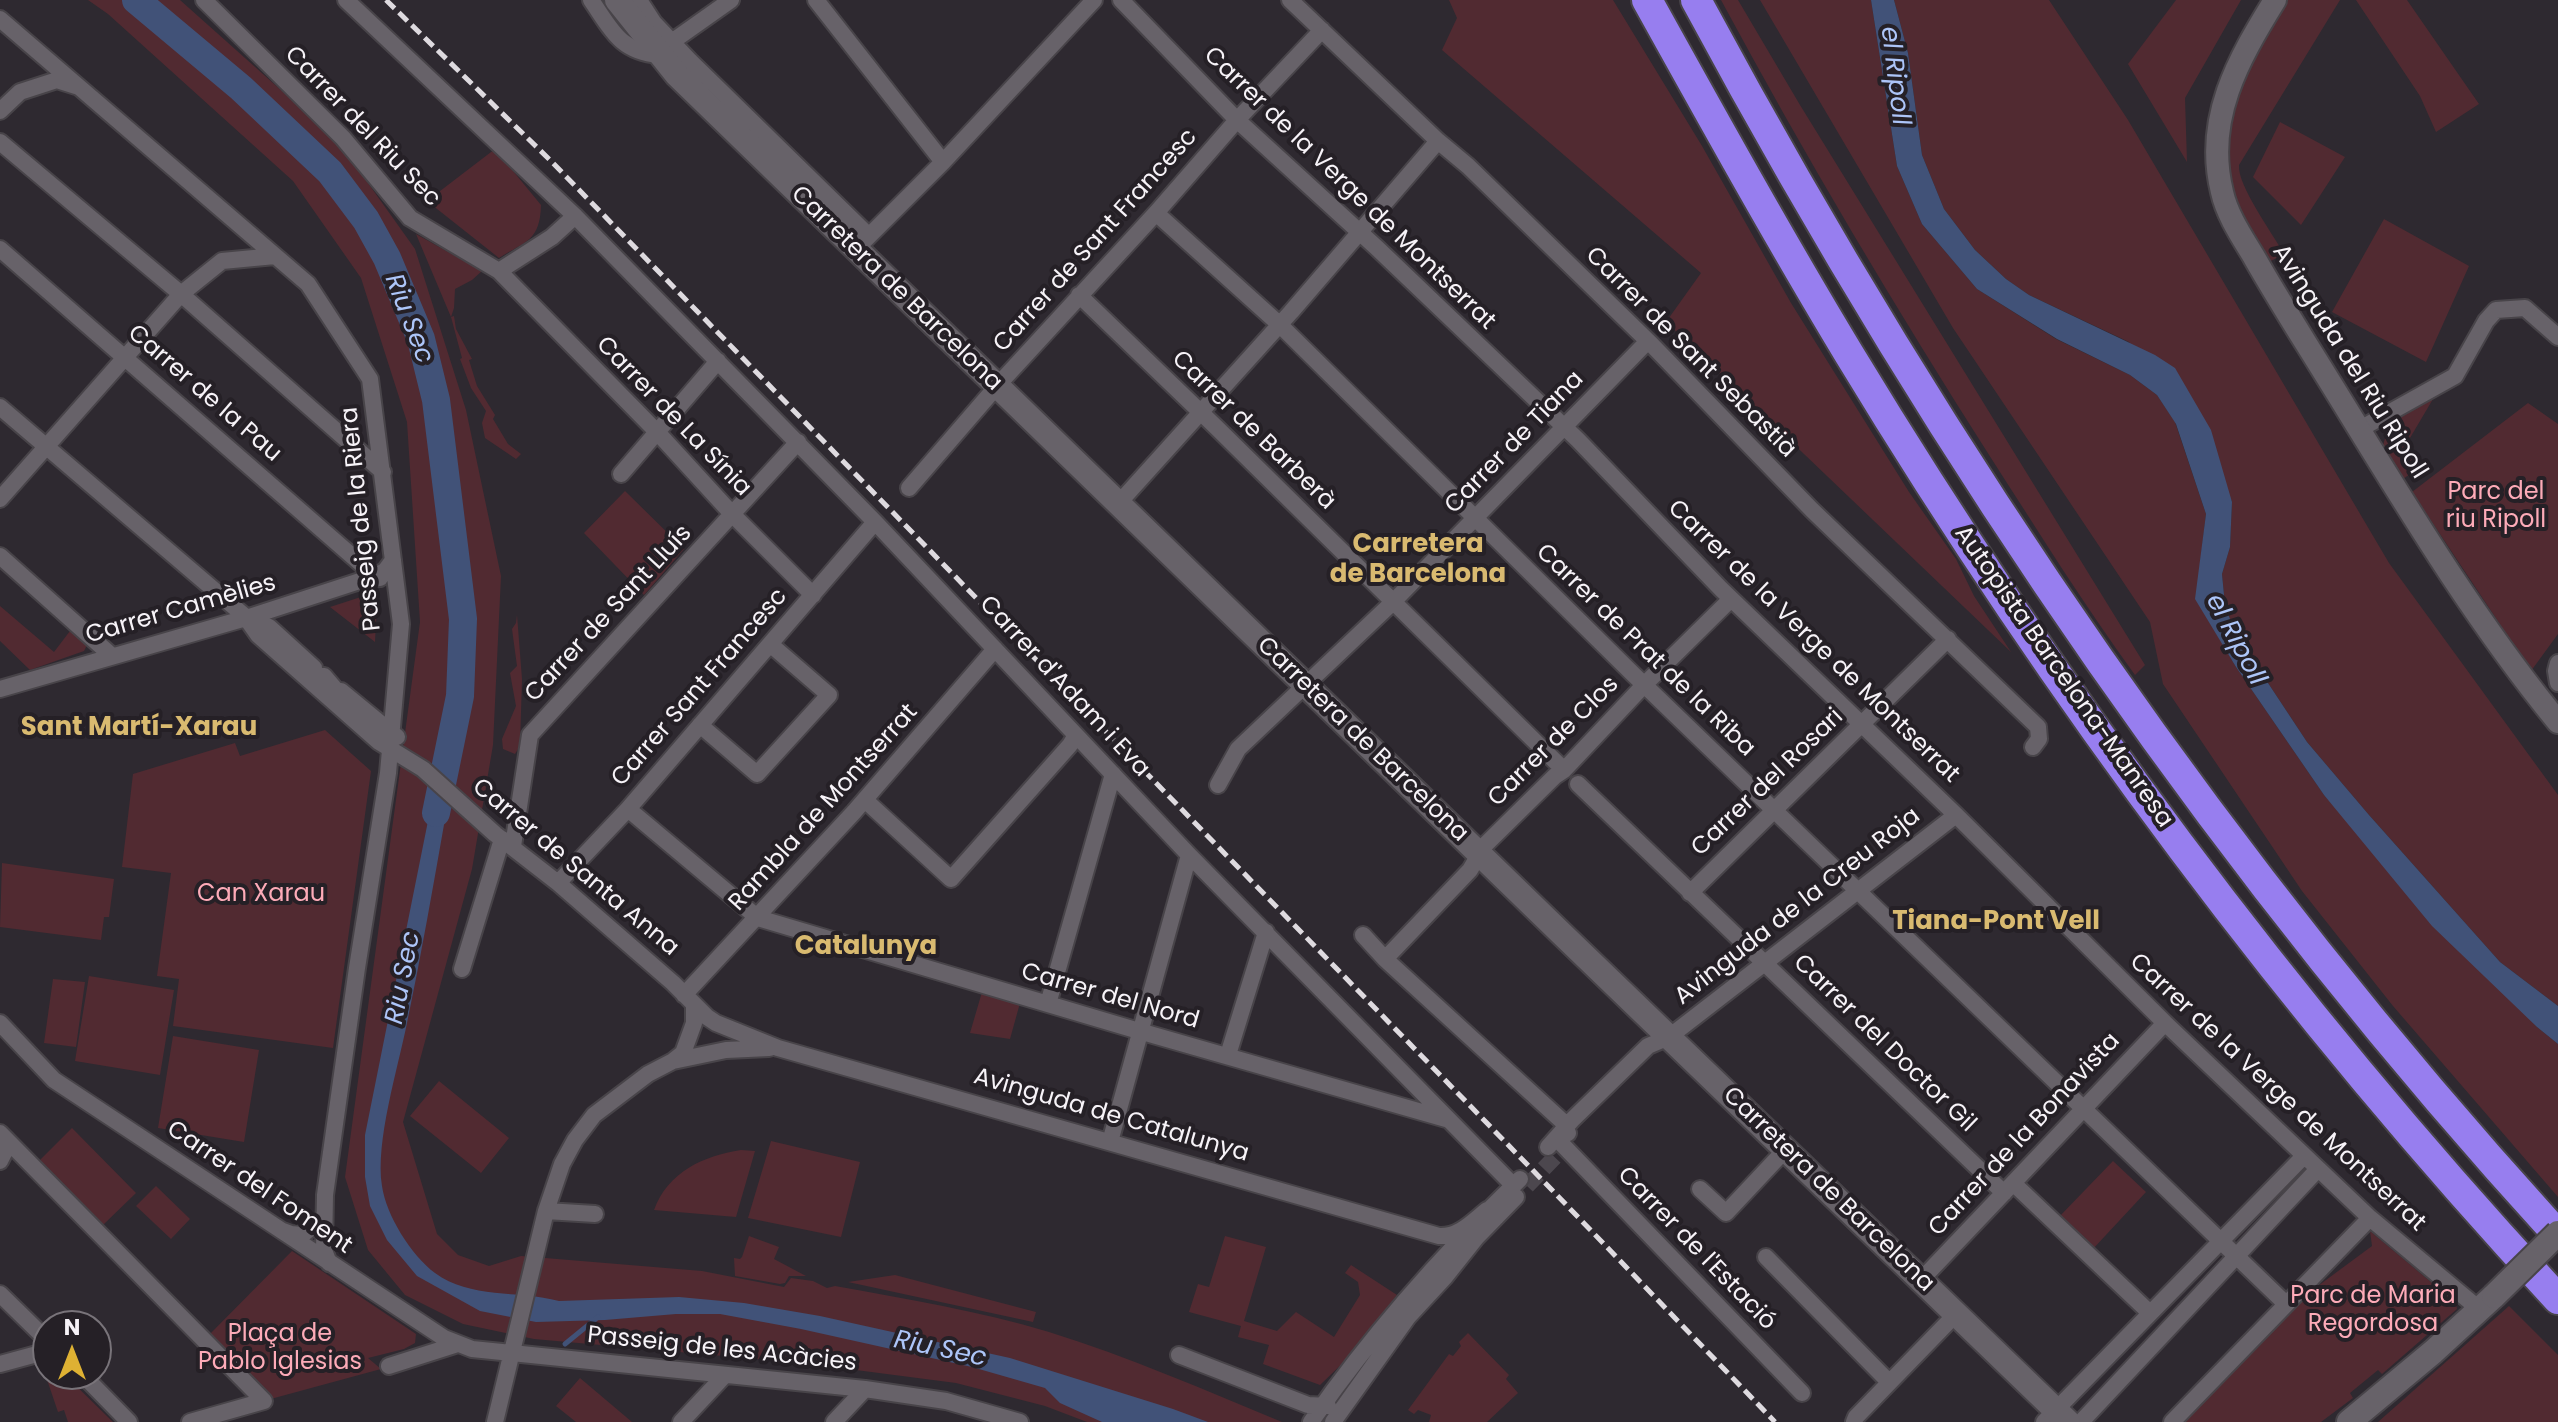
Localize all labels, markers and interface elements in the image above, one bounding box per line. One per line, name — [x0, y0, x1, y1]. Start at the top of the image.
water label: el Ripoll — [1872, 25, 1916, 127]
street label: Carrer del Riu Sec — [278, 41, 446, 213]
street label: Carrer de la Verge de Montserrat — [1197, 42, 1501, 336]
street label: Carrer de Sant Francesc — [988, 123, 1204, 359]
street label: Carretera de Barcelona — [784, 181, 1008, 397]
street label: Avinguda del Riu Ripoll — [2265, 239, 2433, 485]
street label: Carrer de Sant Sebastià — [1579, 242, 1801, 464]
water label: Riu Sec — [377, 270, 439, 368]
street label: Carrer de la Pau — [121, 319, 287, 469]
street label: Carrer de La Sínia — [589, 331, 757, 503]
street label: Carrer de Barberà — [1165, 345, 1341, 517]
street label: Carrer de Tiana — [1440, 366, 1590, 520]
street label: Passeig de la Riera — [336, 406, 388, 632]
park label: Parc del riu Ripoll — [2446, 479, 2546, 535]
street label: Carrer de la Verge de Montserrat — [1661, 495, 1965, 789]
street label: Carrer de Sant Lluís — [520, 520, 698, 708]
street label: Autopista Barcelona-Manresa — [1947, 521, 2179, 833]
district label: Carretera de Barcelona — [1330, 529, 1506, 590]
street label: Carrer de Prat de la Riba — [1529, 539, 1761, 763]
street label: Carrer Camèlies — [83, 569, 279, 651]
street label: Carrer Sant Francesc — [606, 583, 794, 793]
water label: el Ripoll — [2198, 589, 2272, 691]
street label: Carrer d'Adam i Eva — [973, 591, 1155, 783]
street label: Carretera de Barcelona — [1250, 632, 1474, 848]
street label: Carrer de Clos — [1483, 671, 1625, 813]
street label: Rambla de Montserrat — [724, 699, 924, 917]
street label: Carrer del Rosari — [1686, 703, 1850, 863]
district label: Sant Martí-Xarau — [21, 712, 257, 744]
street label: Carrer de Santa Anna — [466, 773, 684, 963]
street label: Avinguda de la Creu Roja — [1669, 802, 1927, 1012]
park label: Can Xarau — [197, 881, 325, 909]
district label: Tiana-Pont Vell — [1892, 906, 2100, 938]
water label: Riu Sec — [380, 929, 428, 1027]
district label: Catalunya — [795, 931, 937, 963]
street label: Carrer de la Verge de Montserrat — [2123, 948, 2431, 1238]
street label: Carrer del Doctor Gil — [1787, 949, 1981, 1139]
street label: Carrer del Nord — [1018, 958, 1202, 1036]
street label: Carrer de la Bonavista — [1923, 1027, 2127, 1243]
street label: Avinguda de Catalunya — [970, 1063, 1252, 1169]
street label: Carretera de Barcelona — [1716, 1082, 1940, 1298]
street label: Carrer del Foment — [161, 1115, 357, 1261]
street label: Carrer de l'Estació — [1611, 1161, 1781, 1337]
park label: Parc de Maria Regordosa — [2290, 1283, 2456, 1339]
north arrow — [32, 1310, 112, 1390]
text: N — [64, 1312, 80, 1343]
park label: Plaça de Pablo Iglesias — [198, 1321, 362, 1377]
street label: Passeig de les Acàcies — [586, 1322, 858, 1378]
water label: Riu Sec — [891, 1325, 989, 1375]

